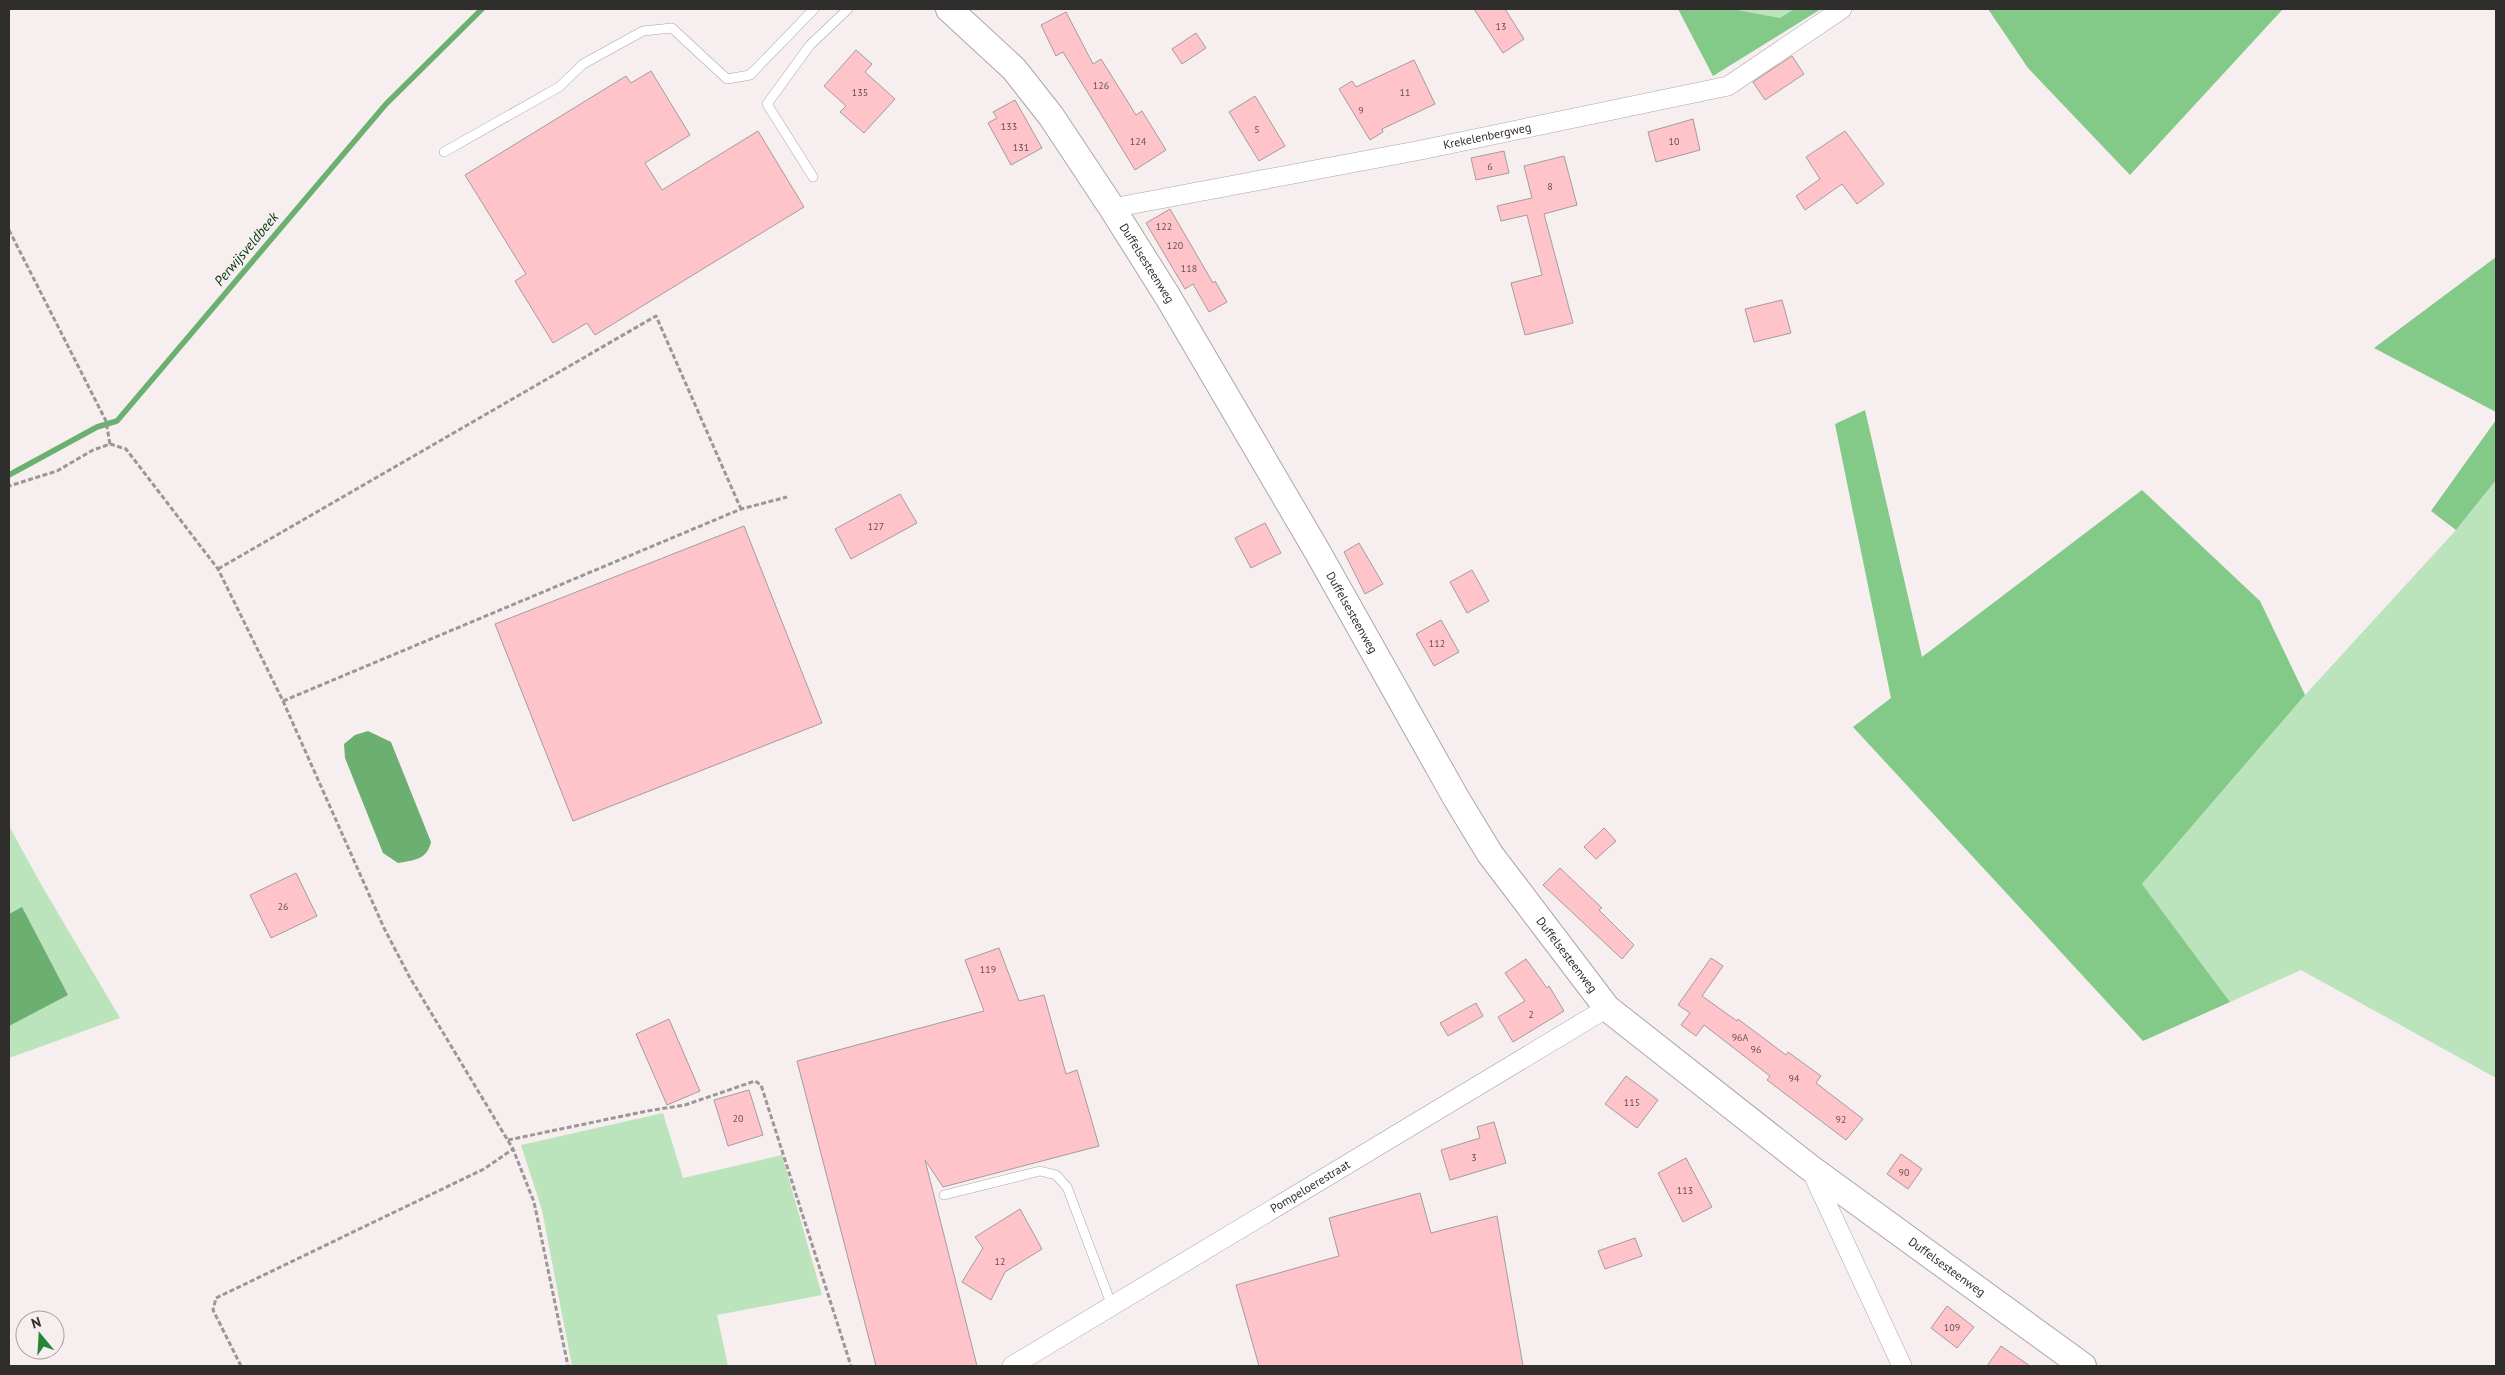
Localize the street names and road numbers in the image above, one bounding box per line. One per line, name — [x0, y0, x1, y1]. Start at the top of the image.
street label: Krekelenbergweg — [1442, 119, 1532, 152]
street label: Duffelsesteenweg — [1117, 220, 1178, 306]
street label: Duffelsesteenweg — [1323, 569, 1381, 656]
street label: Duffelsesteenweg — [1533, 914, 1601, 996]
street label: Pompeloerestraat — [1267, 1156, 1353, 1216]
street label: Duffelsesteenweg — [1906, 1234, 1988, 1300]

